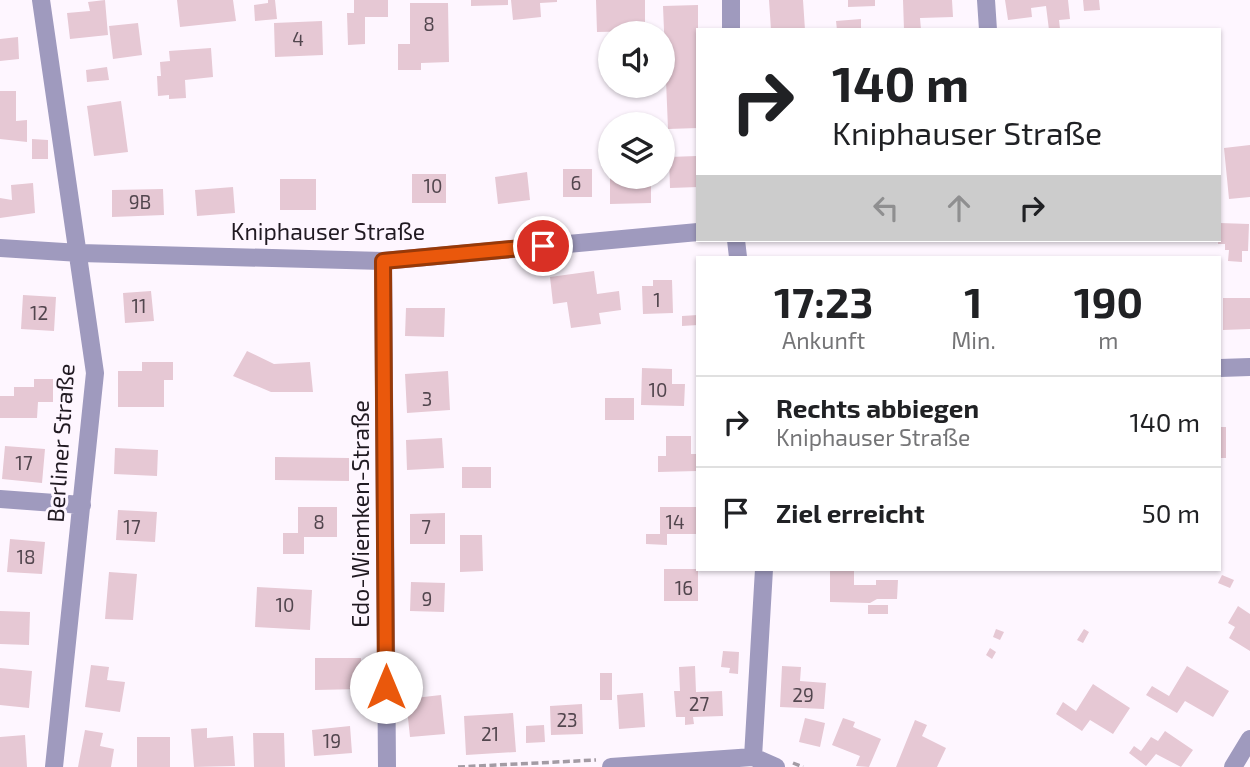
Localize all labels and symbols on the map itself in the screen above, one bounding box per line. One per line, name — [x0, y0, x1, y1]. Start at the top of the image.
house number: 8 — [423, 12, 435, 35]
house number: 4 — [292, 27, 304, 50]
house number: 6 — [571, 171, 581, 194]
house number: 10 — [423, 174, 443, 197]
house number: 9B — [129, 190, 151, 213]
pin — [513, 216, 573, 276]
street label: Kniphauser Straße — [231, 217, 425, 245]
house number: 1 — [653, 288, 661, 311]
house number: 11 — [131, 294, 147, 317]
house number: 12 — [30, 301, 48, 324]
street label: Berliner Straße — [40, 363, 80, 523]
house number: 10 — [648, 378, 668, 401]
house number: 3 — [422, 387, 432, 410]
street label: Edo-Wiemken-Straße — [346, 400, 374, 628]
house number: 17 — [15, 451, 33, 474]
house number: 8 — [313, 510, 325, 533]
house number: 14 — [665, 510, 685, 533]
house number: 17 — [123, 515, 141, 538]
house number: 7 — [421, 515, 431, 538]
house number: 18 — [16, 545, 36, 568]
house number: 16 — [675, 576, 693, 599]
house number: 9 — [422, 587, 432, 610]
house number: 10 — [275, 593, 295, 616]
position arrow — [349, 650, 423, 724]
house number: 29 — [792, 683, 814, 706]
house number: 27 — [689, 692, 709, 715]
house number: 23 — [556, 708, 578, 731]
house number: 21 — [481, 722, 499, 745]
house number: 19 — [323, 729, 341, 752]

